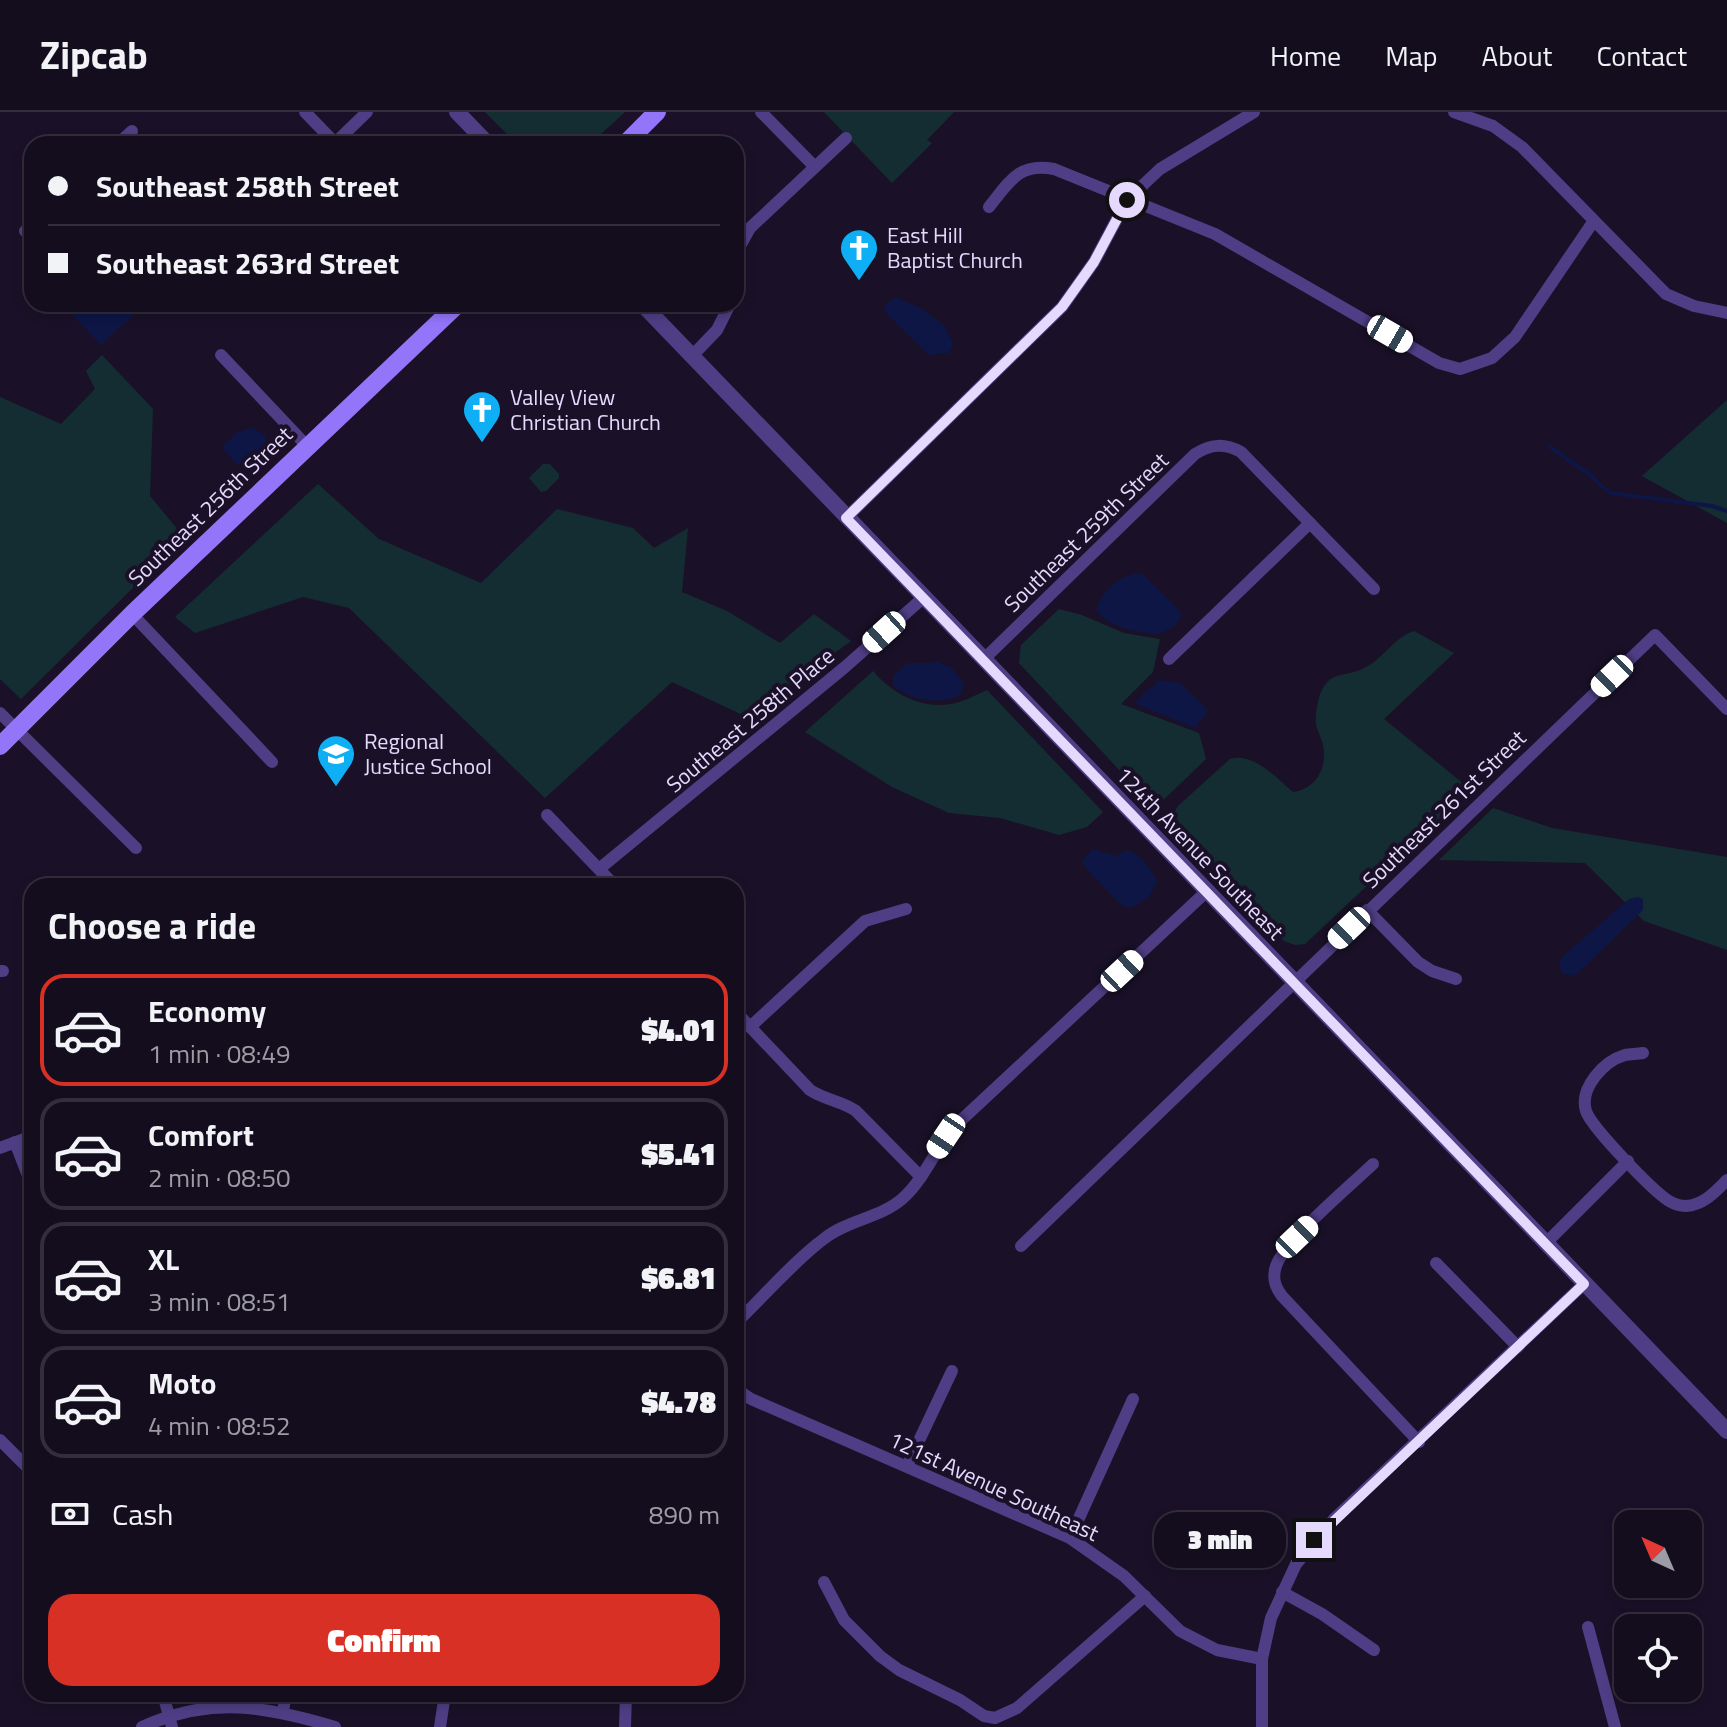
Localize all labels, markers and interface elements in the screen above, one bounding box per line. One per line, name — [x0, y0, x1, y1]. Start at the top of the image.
text: Zipcab — [40, 26, 148, 84]
text: Home — [1270, 34, 1341, 77]
text: Map — [1385, 34, 1438, 77]
text: About — [1482, 34, 1552, 77]
text: Contact — [1596, 34, 1687, 77]
text: Southeast 258th Street — [96, 163, 399, 209]
route start — [1109, 182, 1145, 218]
place label: East Hill Baptist Church — [887, 218, 1023, 277]
church icon: East Hill Baptist Church — [838, 227, 880, 282]
text: Southeast 263rd Street — [96, 240, 399, 286]
car — [1363, 312, 1417, 356]
place label: Valley View Christian Church — [510, 380, 661, 439]
church icon: Valley View Christian Church — [461, 389, 503, 444]
street label: Southeast 256th Street — [120, 418, 300, 594]
street label: Southeast 259th Street — [996, 444, 1176, 620]
car — [858, 607, 910, 657]
street label: Southeast 258th Place — [658, 639, 842, 801]
car — [1586, 651, 1638, 701]
street label: Southeast 261st Street — [1354, 722, 1534, 896]
place label: Regional Justice School — [364, 724, 492, 783]
school or university icon: Regional Justice School — [315, 733, 357, 788]
street label: 124th Avenue Southeast — [1108, 759, 1292, 948]
text: Choose a ride — [48, 898, 256, 953]
car — [1323, 903, 1375, 953]
car — [1096, 946, 1148, 996]
text: Economy — [148, 988, 266, 1034]
icon: car — [52, 994, 124, 1066]
text: $4.01 — [642, 1007, 716, 1053]
text: 1 min · 08:49 — [148, 1034, 291, 1073]
car — [923, 1109, 969, 1163]
text: Comfort — [148, 1112, 254, 1158]
icon: car — [52, 1118, 124, 1190]
text: $5.41 — [642, 1131, 716, 1177]
text: 2 min · 08:50 — [148, 1158, 291, 1197]
car — [1271, 1212, 1323, 1262]
text: XL — [148, 1236, 179, 1282]
icon: car — [52, 1242, 124, 1314]
text: $6.81 — [642, 1255, 716, 1301]
text: 3 min · 08:51 — [148, 1282, 291, 1321]
text: Moto — [148, 1360, 216, 1406]
icon: car — [52, 1366, 124, 1438]
text: $4.78 — [642, 1379, 716, 1425]
text: 4 min · 08:52 — [148, 1406, 291, 1445]
street label: 121st Avenue Southeast — [883, 1422, 1105, 1550]
text: Cash — [112, 1491, 173, 1537]
icon: cash — [48, 1492, 92, 1536]
text: 890 m — [649, 1495, 720, 1534]
north arrow — [1614, 1510, 1702, 1598]
map controls — [1614, 1510, 1702, 1702]
callout: 3 min — [1154, 1512, 1286, 1568]
text: 3 min — [1188, 1520, 1252, 1559]
route end — [1296, 1522, 1332, 1558]
button: Confirm — [48, 1594, 720, 1686]
button: locate — [1614, 1614, 1702, 1702]

